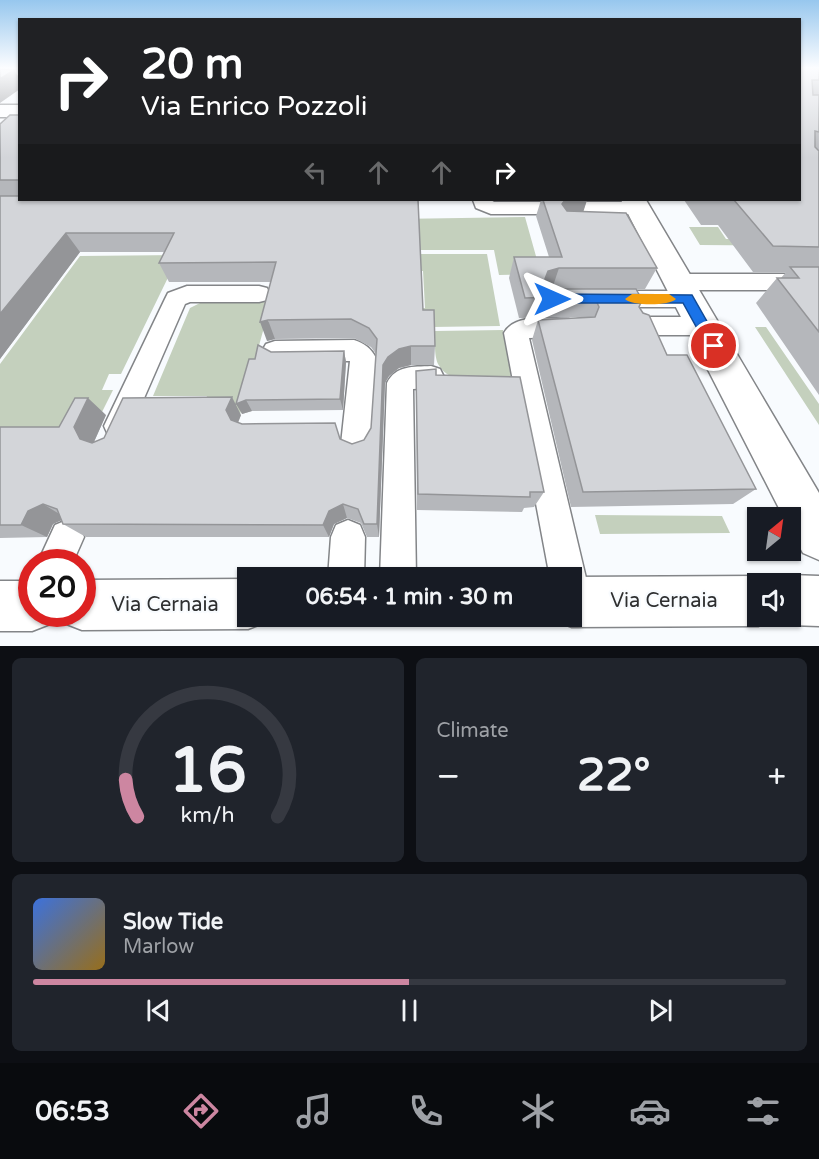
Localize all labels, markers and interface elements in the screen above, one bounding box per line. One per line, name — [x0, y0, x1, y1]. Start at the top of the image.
text: 20 m — [141, 39, 243, 90]
icon: right — [42, 42, 120, 120]
text: Via Enrico Pozzoli — [141, 90, 368, 123]
icon: left — [299, 156, 332, 189]
icon: ahead — [362, 156, 395, 189]
icon: ahead — [425, 156, 458, 189]
icon: right — [488, 156, 521, 189]
position arrow — [520, 267, 584, 331]
pin — [688, 320, 739, 371]
icon: arrive — [697, 329, 730, 362]
north arrow — [747, 507, 801, 561]
map controls — [747, 507, 801, 627]
speed limit sign: 20 — [18, 549, 96, 627]
button: sound — [747, 573, 801, 627]
text: 06:54 · 1 min · 30 m — [306, 584, 513, 610]
street label: Via Cernaia — [610, 589, 718, 613]
street label: Via Cernaia — [111, 593, 219, 617]
text: Climate — [437, 719, 509, 743]
text: 16 — [169, 734, 247, 809]
text: 22° — [577, 749, 650, 803]
text: − — [437, 757, 460, 796]
text: + — [767, 757, 786, 796]
text: km/h — [181, 802, 235, 828]
text: Slow Tide — [123, 909, 223, 935]
text: Marlow — [123, 935, 194, 959]
icon: previous — [142, 994, 175, 1027]
icon: pause — [393, 994, 426, 1027]
icon: next — [644, 994, 677, 1027]
icon: directions — [180, 1090, 222, 1132]
icon: music — [293, 1090, 335, 1132]
icon: phone — [405, 1090, 447, 1132]
icon: climate — [517, 1090, 559, 1132]
icon: car — [629, 1090, 671, 1132]
icon: filters — [742, 1090, 784, 1132]
text: 06:53 — [35, 1095, 110, 1128]

